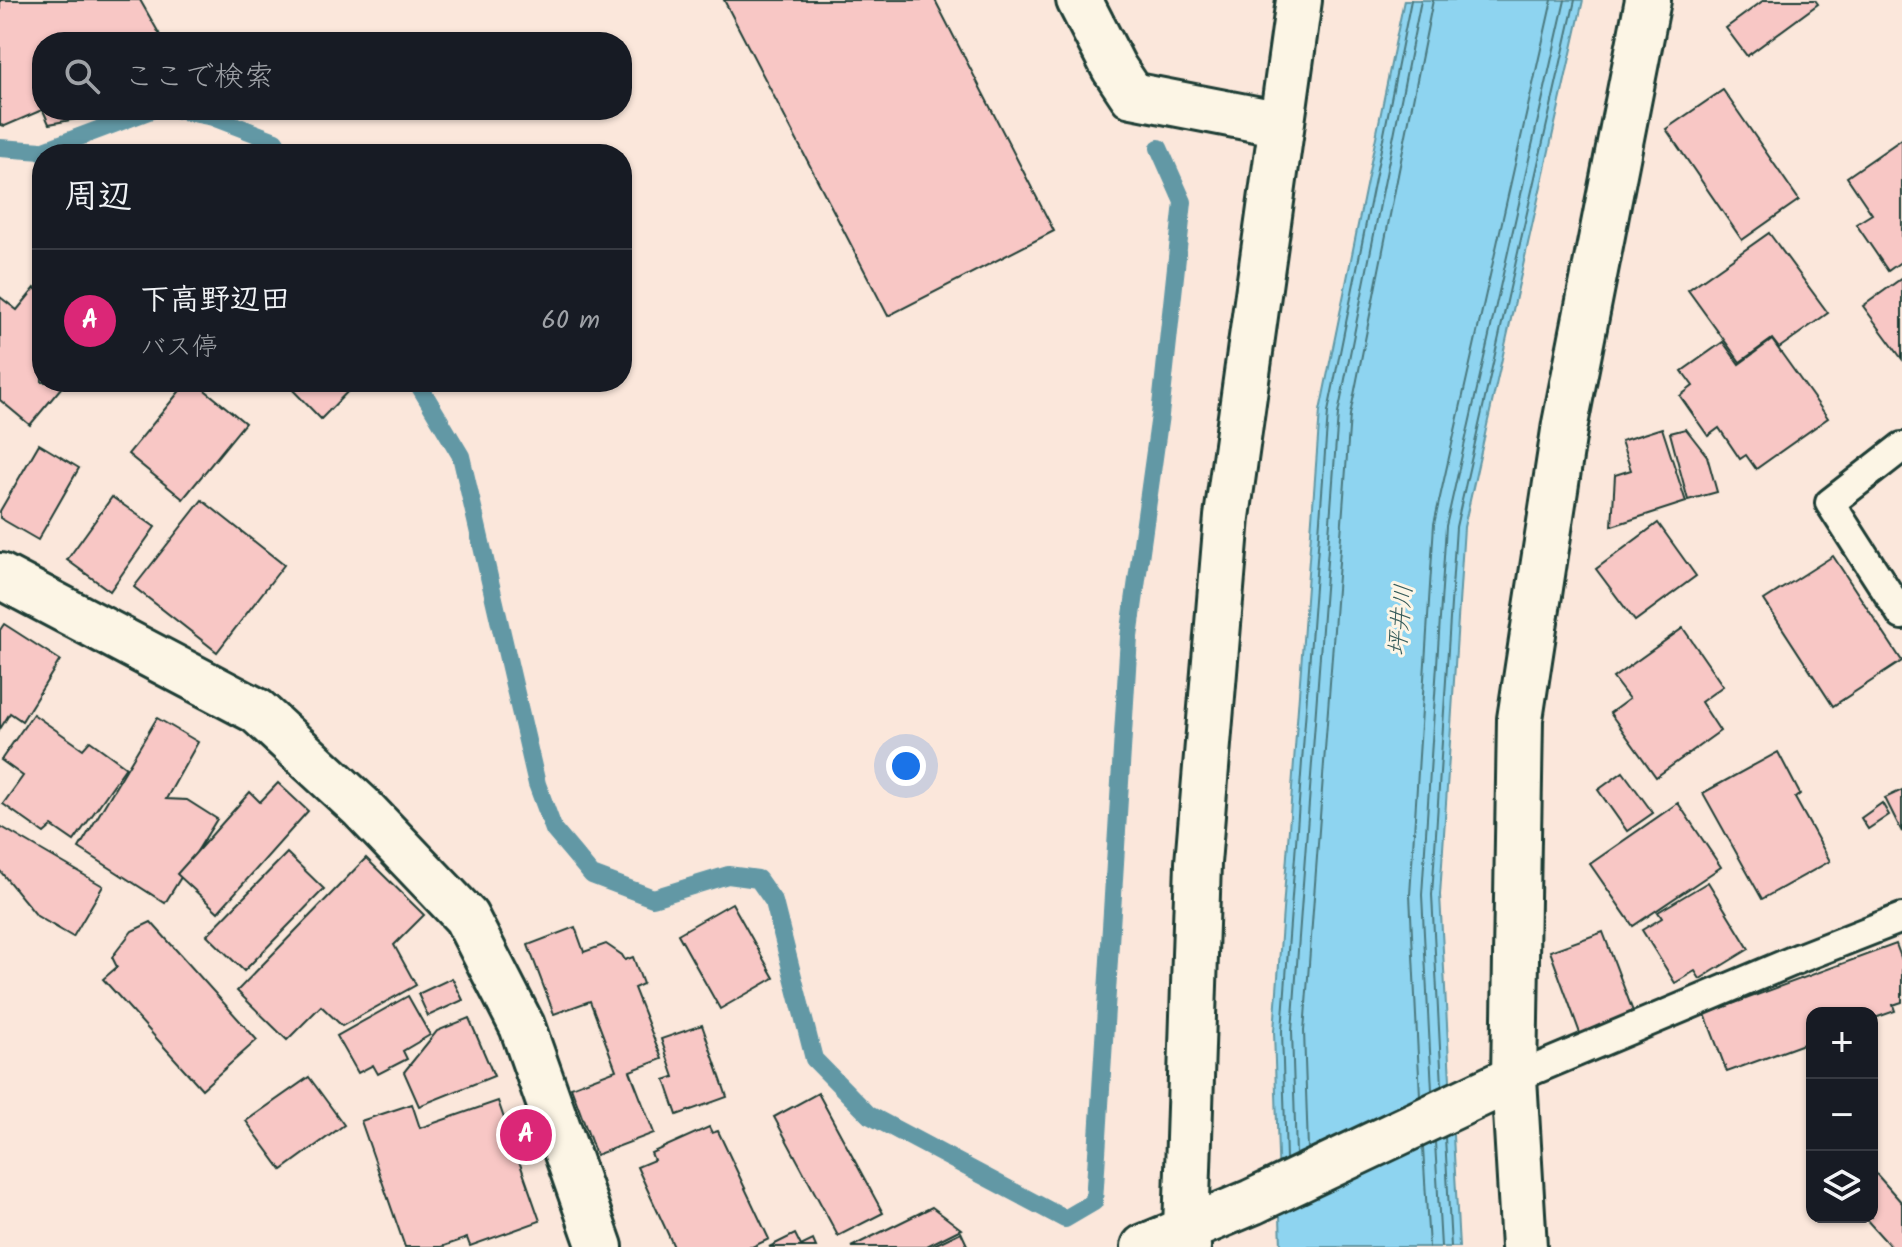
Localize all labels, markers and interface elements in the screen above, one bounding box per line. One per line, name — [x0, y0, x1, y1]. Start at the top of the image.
search box — [32, 32, 632, 120]
icon: search — [60, 54, 104, 98]
text: ここで検索 — [124, 54, 274, 102]
text: 周辺 — [64, 171, 132, 225]
text: 下高野辺田 — [140, 277, 290, 325]
text: A — [82, 300, 98, 342]
text: 60 m — [541, 300, 600, 342]
text: バス停 — [140, 327, 218, 369]
water label: 坪井川 — [1378, 582, 1425, 658]
your location — [886, 746, 926, 786]
map controls — [1806, 1007, 1878, 1223]
button: + — [1806, 1007, 1878, 1079]
button: − — [1806, 1079, 1878, 1151]
pin: A — [500, 1105, 552, 1165]
button: layers — [1806, 1151, 1878, 1223]

